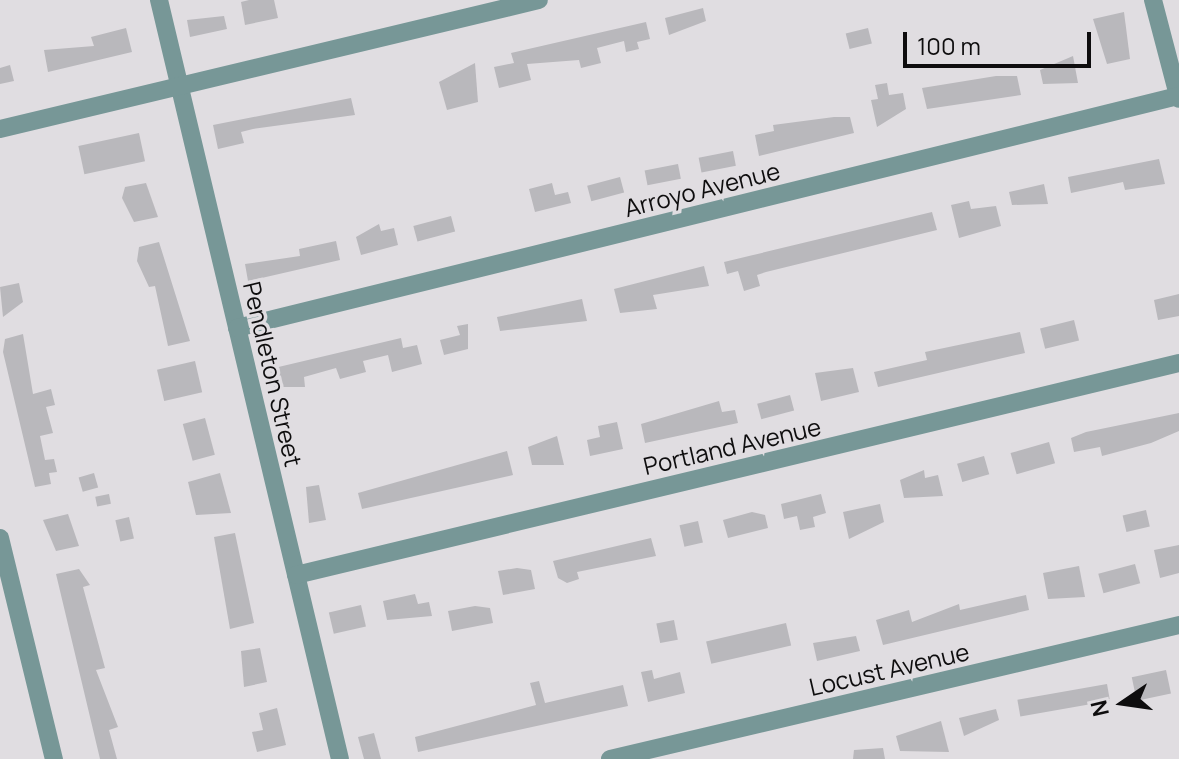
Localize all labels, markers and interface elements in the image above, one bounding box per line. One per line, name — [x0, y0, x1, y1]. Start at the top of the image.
scale bar — [907, 16, 1095, 66]
text: 100 m — [917, 29, 981, 62]
street label: Arroyo Avenue — [621, 156, 783, 222]
street label: Pendleton Street — [238, 279, 308, 469]
street label: Portland Avenue — [640, 412, 824, 480]
street label: Locust Avenue — [806, 637, 972, 701]
north arrow — [1083, 663, 1163, 743]
text: N — [1083, 697, 1116, 719]

